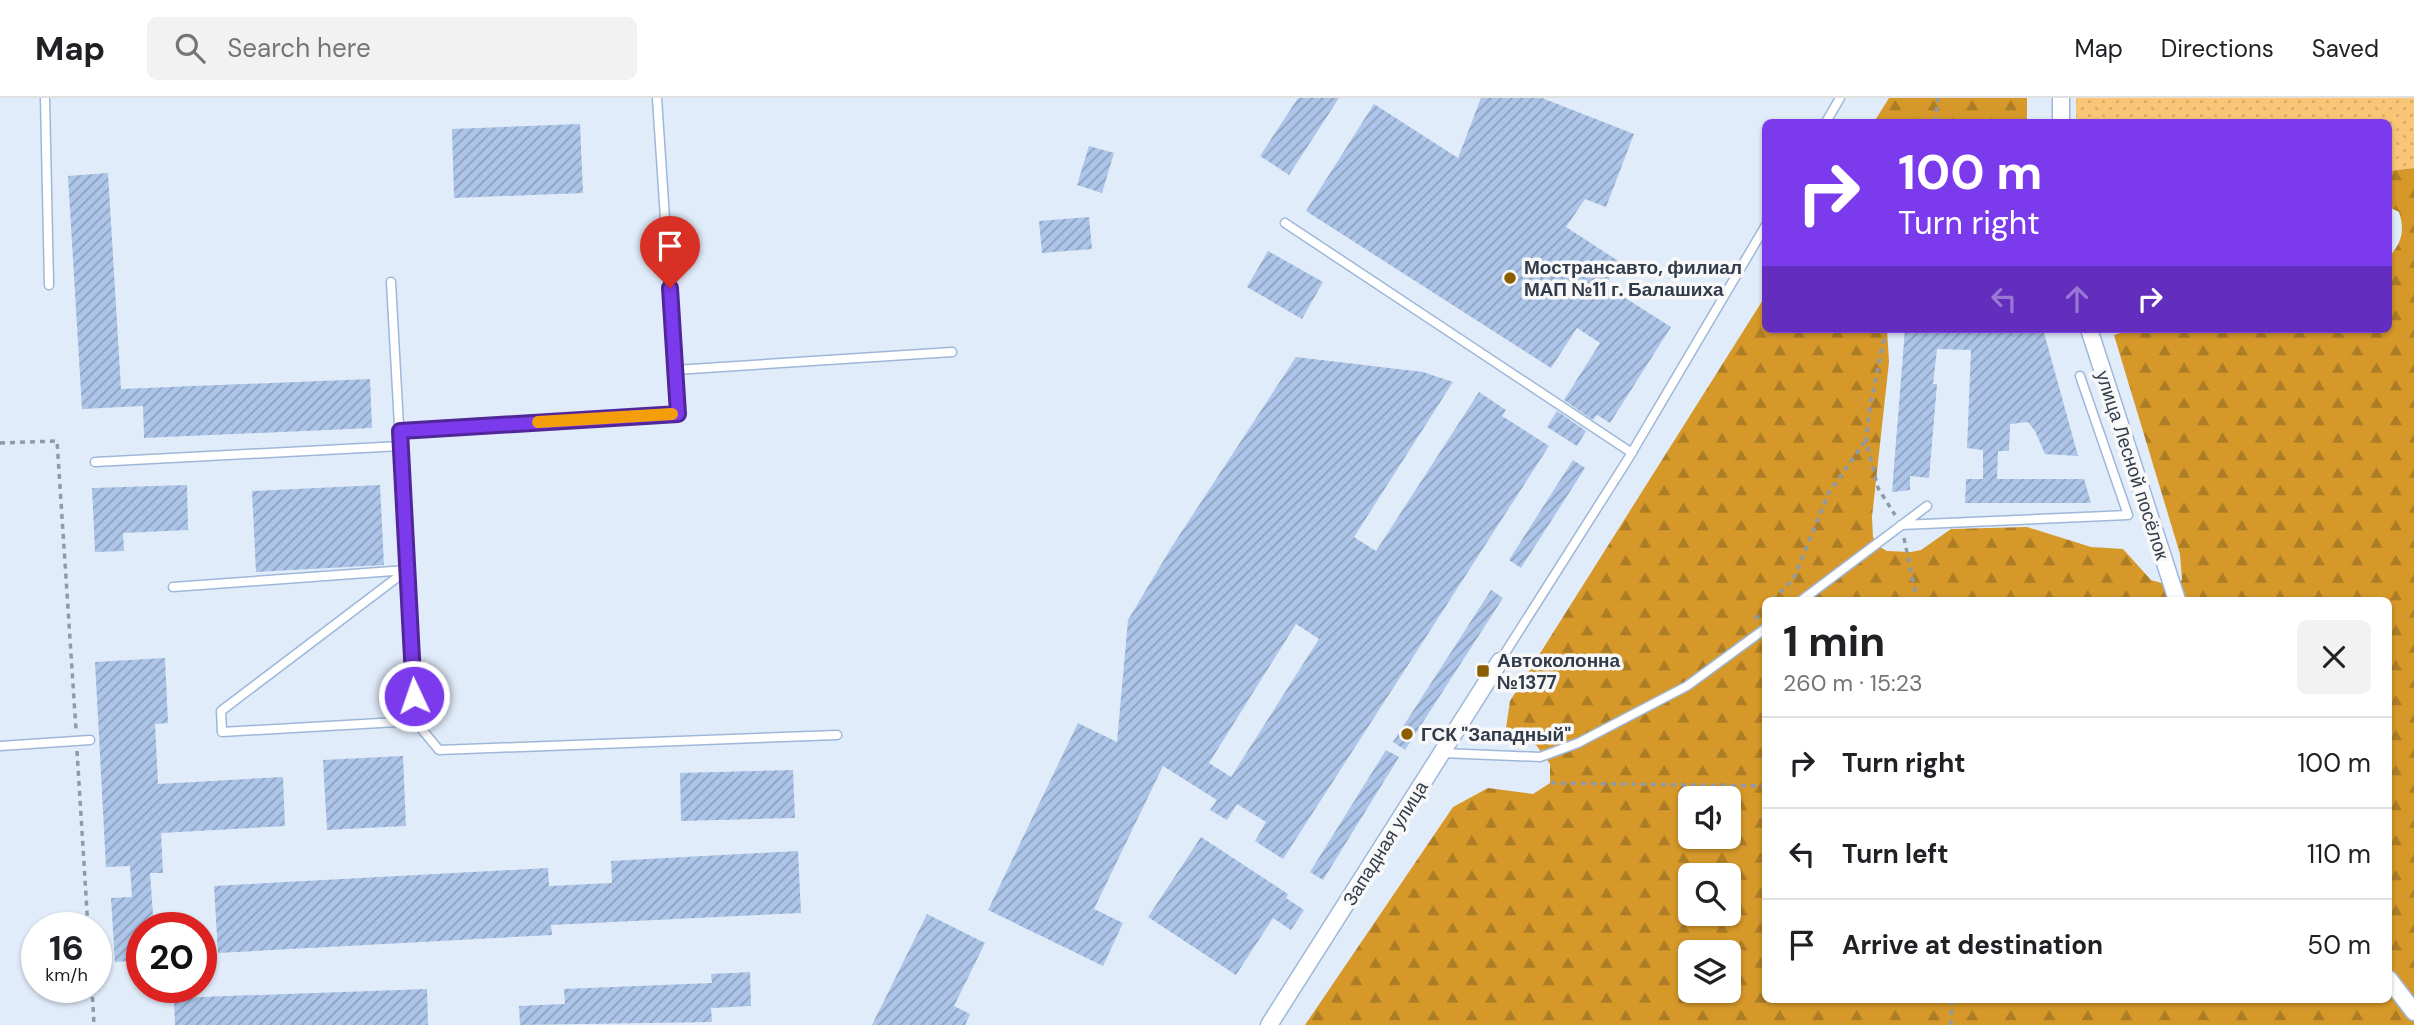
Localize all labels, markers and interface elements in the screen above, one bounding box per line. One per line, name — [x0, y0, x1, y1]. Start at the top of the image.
search box — [147, 17, 637, 80]
text: Map — [35, 27, 105, 70]
icon: search — [171, 29, 209, 67]
text: Search here — [227, 31, 371, 65]
text: Map — [2075, 33, 2123, 64]
text: Directions — [2161, 33, 2274, 64]
text: Saved — [2312, 33, 2379, 64]
text: 100 m — [1898, 140, 2042, 204]
icon: right — [1783, 147, 1874, 238]
text: Turn right — [1898, 202, 2040, 244]
pin — [640, 216, 700, 288]
icon: arrive — [651, 227, 689, 265]
place label: Мострансавто, филиал МАП №11 г. Балашиха — [1524, 255, 1742, 302]
marker: Мострансавто, филиал МАП №11 г. Балашиха — [1502, 270, 1518, 286]
icon: left — [1985, 280, 2023, 318]
icon: ahead — [2058, 280, 2096, 318]
icon: right — [2131, 280, 2169, 318]
street label: улица Лесной посёлок — [2090, 367, 2175, 564]
text: 1 min — [1783, 614, 1885, 669]
button: close — [2297, 620, 2371, 694]
place label: Автоколонна №1377 — [1497, 648, 1621, 695]
position arrow — [377, 659, 451, 733]
marker: Автоколонна №1377 — [1475, 663, 1491, 679]
text: 260 m · 15:23 — [1783, 668, 1923, 698]
place label: ГСК "Западный" — [1421, 722, 1571, 747]
marker: ГСК "Западный" — [1399, 726, 1415, 742]
icon: right — [1783, 744, 1821, 782]
text: Turn right — [1842, 746, 1966, 780]
text: 100 m — [2297, 746, 2371, 780]
street label: Западная улица — [1337, 776, 1434, 910]
map controls — [1678, 786, 1741, 1003]
button: sound — [1678, 786, 1741, 849]
icon: left — [1783, 835, 1821, 873]
text: Turn left — [1842, 837, 1949, 871]
text: 110 m — [2307, 837, 2371, 871]
button: search — [1678, 863, 1741, 926]
speed limit sign: 20 — [126, 912, 217, 1003]
text: 16 — [49, 925, 84, 971]
icon: arrive — [1783, 926, 1821, 964]
text: Arrive at destination — [1842, 928, 2103, 962]
text: 50 m — [2307, 928, 2371, 962]
button: layers — [1678, 940, 1741, 1003]
text: km/h — [45, 963, 88, 987]

